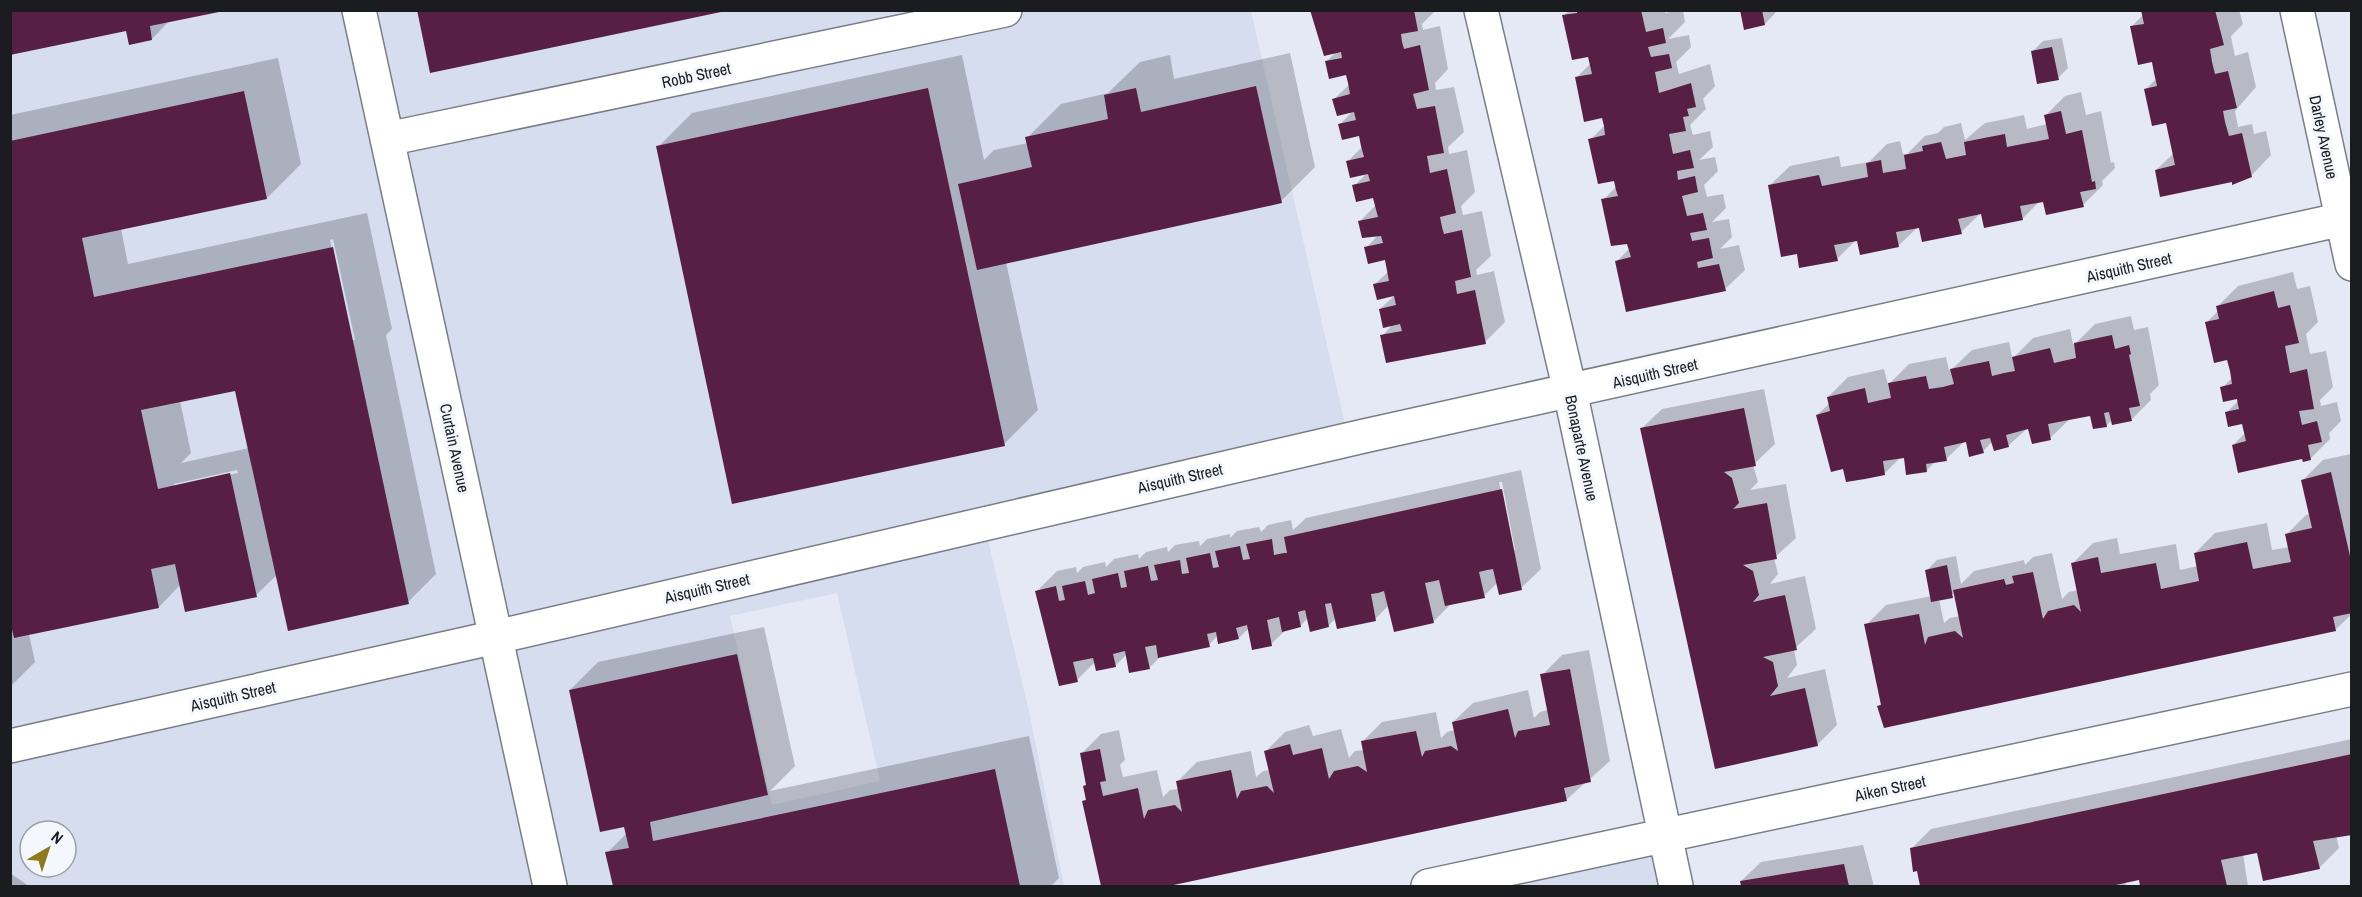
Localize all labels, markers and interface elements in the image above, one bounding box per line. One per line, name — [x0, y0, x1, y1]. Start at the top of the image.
street label: Robb Street — [659, 57, 733, 93]
street label: Darley Avenue — [2304, 93, 2344, 181]
street label: Aisquith Street — [2083, 246, 2174, 288]
street label: Aisquith Street — [1609, 352, 1700, 394]
street label: Bonaparte Avenue — [1560, 393, 1604, 503]
street label: Curtain Avenue — [435, 402, 475, 494]
street label: Aisquith Street — [1134, 457, 1225, 499]
street label: Aisquith Street — [661, 567, 752, 609]
street label: Aisquith Street — [187, 675, 278, 717]
street label: Aiken Street — [1851, 770, 1928, 806]
north arrow — [18, 819, 78, 879]
text: N — [47, 826, 68, 849]

